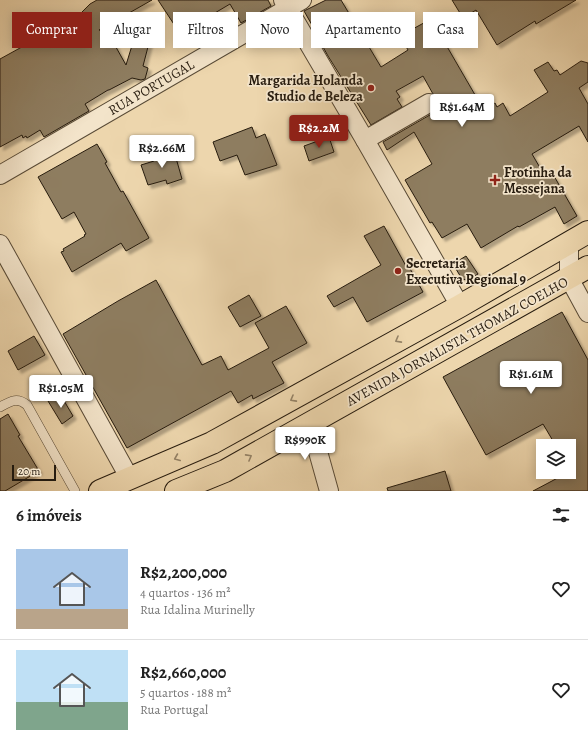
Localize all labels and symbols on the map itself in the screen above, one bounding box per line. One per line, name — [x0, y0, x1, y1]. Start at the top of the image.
street label: RUA PORTUGAL — [105, 55, 199, 120]
place label: Margarida Holanda Studio de Beleza — [249, 71, 363, 106]
marker: Margarida Holanda Studio de Beleza — [366, 83, 376, 93]
pin: R$1.64M — [425, 94, 499, 128]
pin: R$2.2M — [286, 115, 352, 149]
pin: R$2.66M — [125, 135, 199, 169]
place label: Frotinha da Messejana — [504, 163, 572, 198]
marker: Frotinha da Messejana — [489, 174, 501, 186]
place label: Secretaria Executiva Regional 9 — [406, 254, 527, 289]
marker: Secretaria Executiva Regional 9 — [393, 266, 403, 276]
street label: AVENIDA JORNALISTA THOMAZ COELHO — [342, 272, 572, 411]
one-way arrow — [395, 336, 402, 343]
pin: R$1.61M — [494, 361, 568, 395]
pin: R$1.05M — [24, 375, 98, 409]
one-way arrow — [290, 394, 297, 401]
pin: R$990K — [272, 427, 338, 461]
one-way arrow — [174, 453, 182, 461]
one-way arrow — [245, 455, 252, 462]
scale bar — [12, 463, 56, 482]

